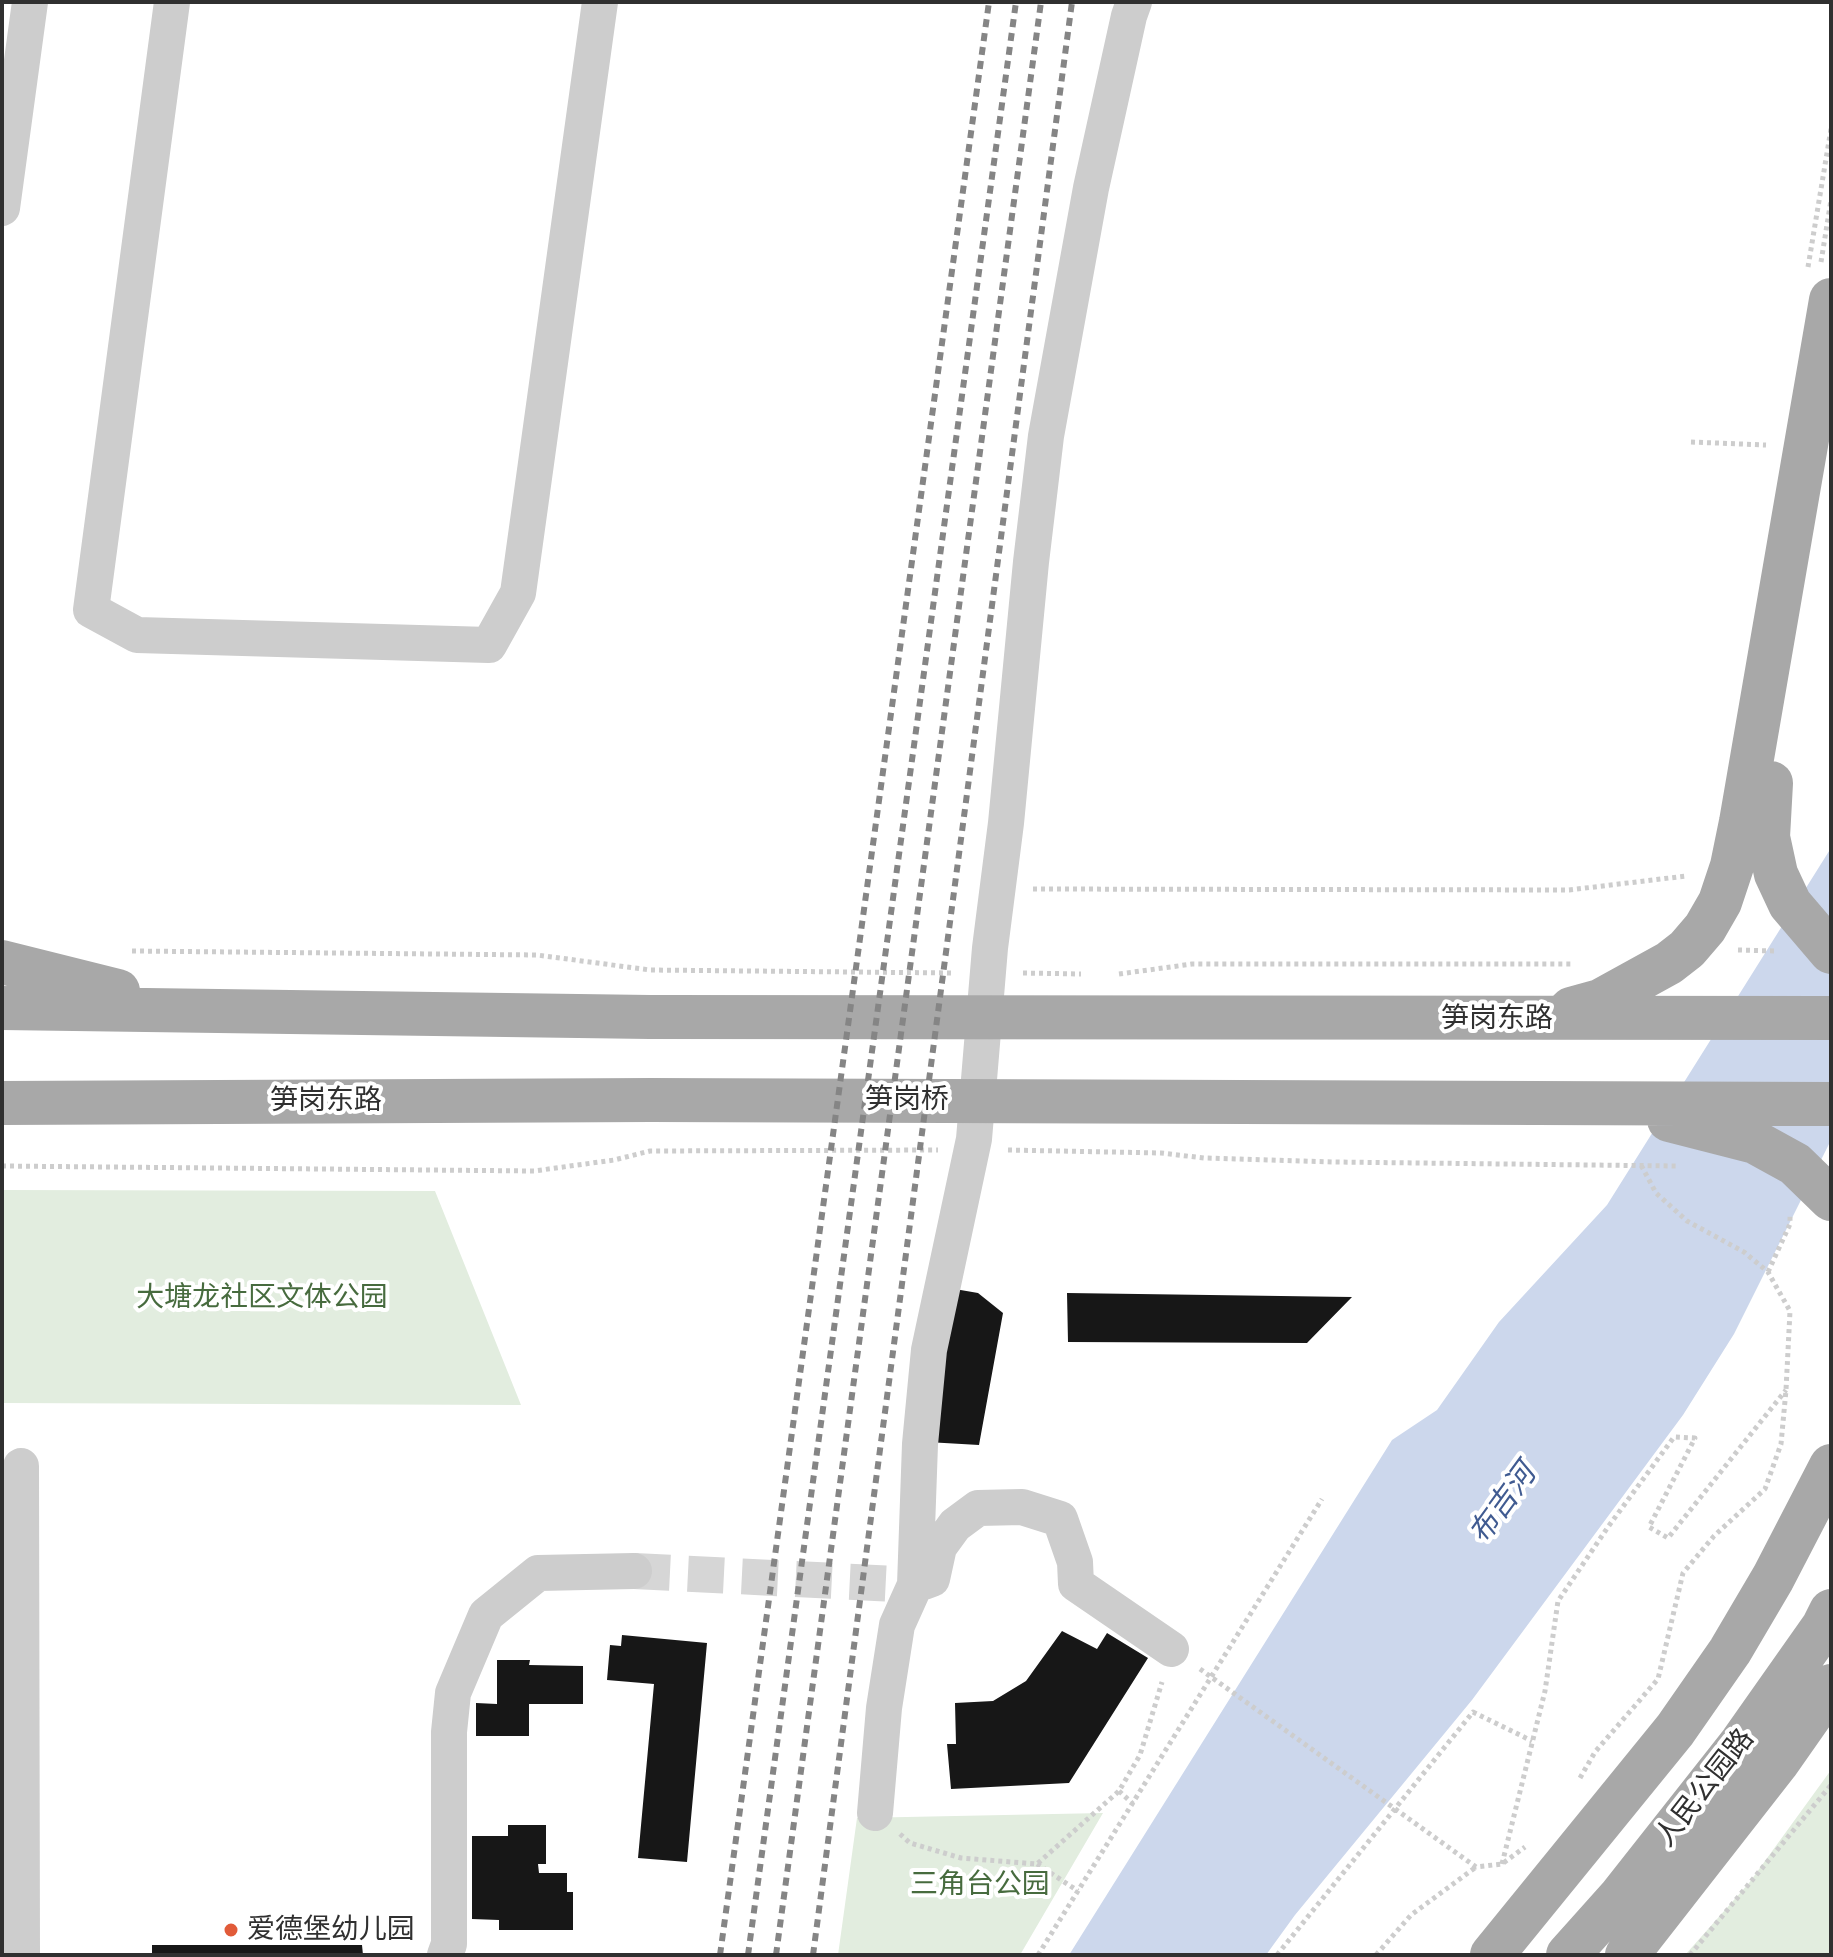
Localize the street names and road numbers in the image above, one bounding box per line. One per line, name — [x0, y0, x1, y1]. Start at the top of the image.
street label: 笋岗东路 — [1441, 1002, 1553, 1036]
street label: 笋岗桥 — [865, 1083, 949, 1117]
street label: 笋岗东路 — [270, 1084, 382, 1118]
street label: 人民公园路 — [1649, 1722, 1761, 1854]

